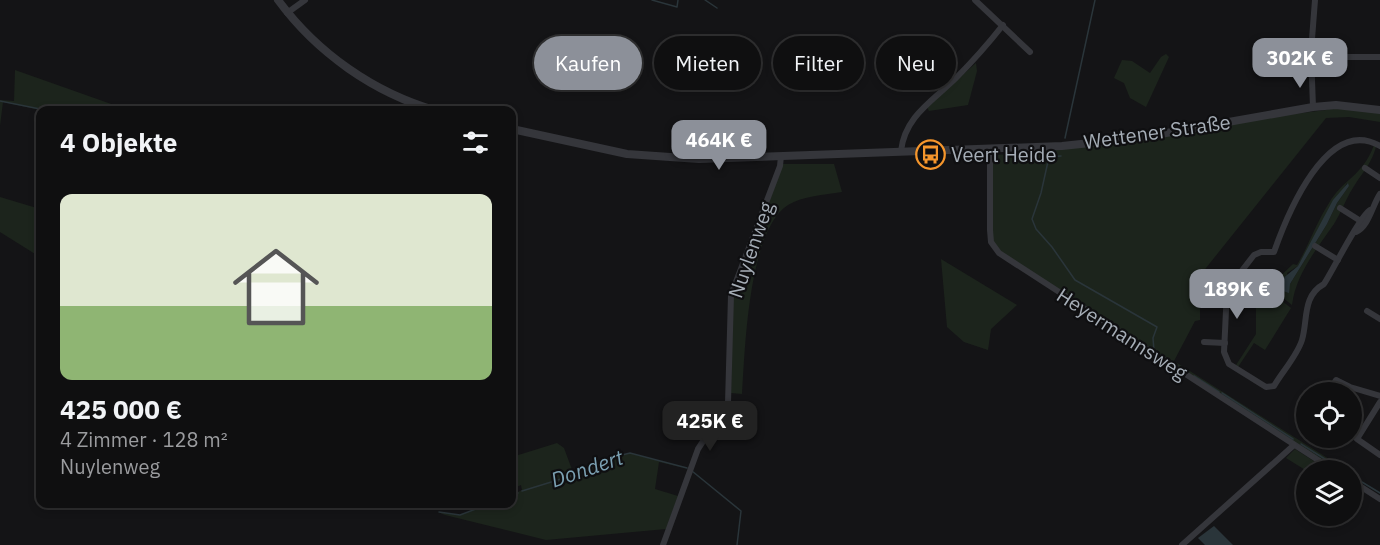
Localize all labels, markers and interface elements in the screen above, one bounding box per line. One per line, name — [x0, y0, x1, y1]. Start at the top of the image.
chip: Kaufen — [534, 36, 642, 90]
chip: Mieten — [654, 36, 761, 90]
chip: Filter — [773, 36, 864, 90]
chip: Neu — [876, 36, 956, 90]
pin: 302K € — [1251, 38, 1349, 89]
text: 302K € — [1266, 44, 1334, 71]
street label: Wettener Straße — [1082, 108, 1232, 155]
pin: 464K € — [670, 120, 768, 171]
text: 4 Objekte — [60, 125, 177, 159]
icon: filters — [459, 126, 492, 159]
text: 464K € — [685, 126, 753, 153]
bus stop icon: Veert Heide — [914, 139, 946, 171]
place label: Veert Heide — [951, 141, 1056, 168]
street label: Nuylenweg — [721, 198, 780, 301]
icon: home — [222, 233, 330, 341]
pin: 189K € — [1188, 269, 1286, 320]
text: 189K € — [1203, 275, 1271, 302]
street label: Heyermannsweg — [1052, 281, 1193, 386]
map controls — [1296, 382, 1362, 526]
button: locate — [1296, 382, 1362, 448]
text: 425 000 € — [60, 392, 182, 426]
pin: 425K € — [661, 401, 759, 452]
text: 425K € — [676, 407, 744, 434]
text: 4 Zimmer · 128 m² — [60, 426, 228, 453]
water label: Dondert — [547, 442, 628, 493]
text: Nuylenweg — [60, 453, 160, 480]
button: layers — [1296, 460, 1362, 526]

